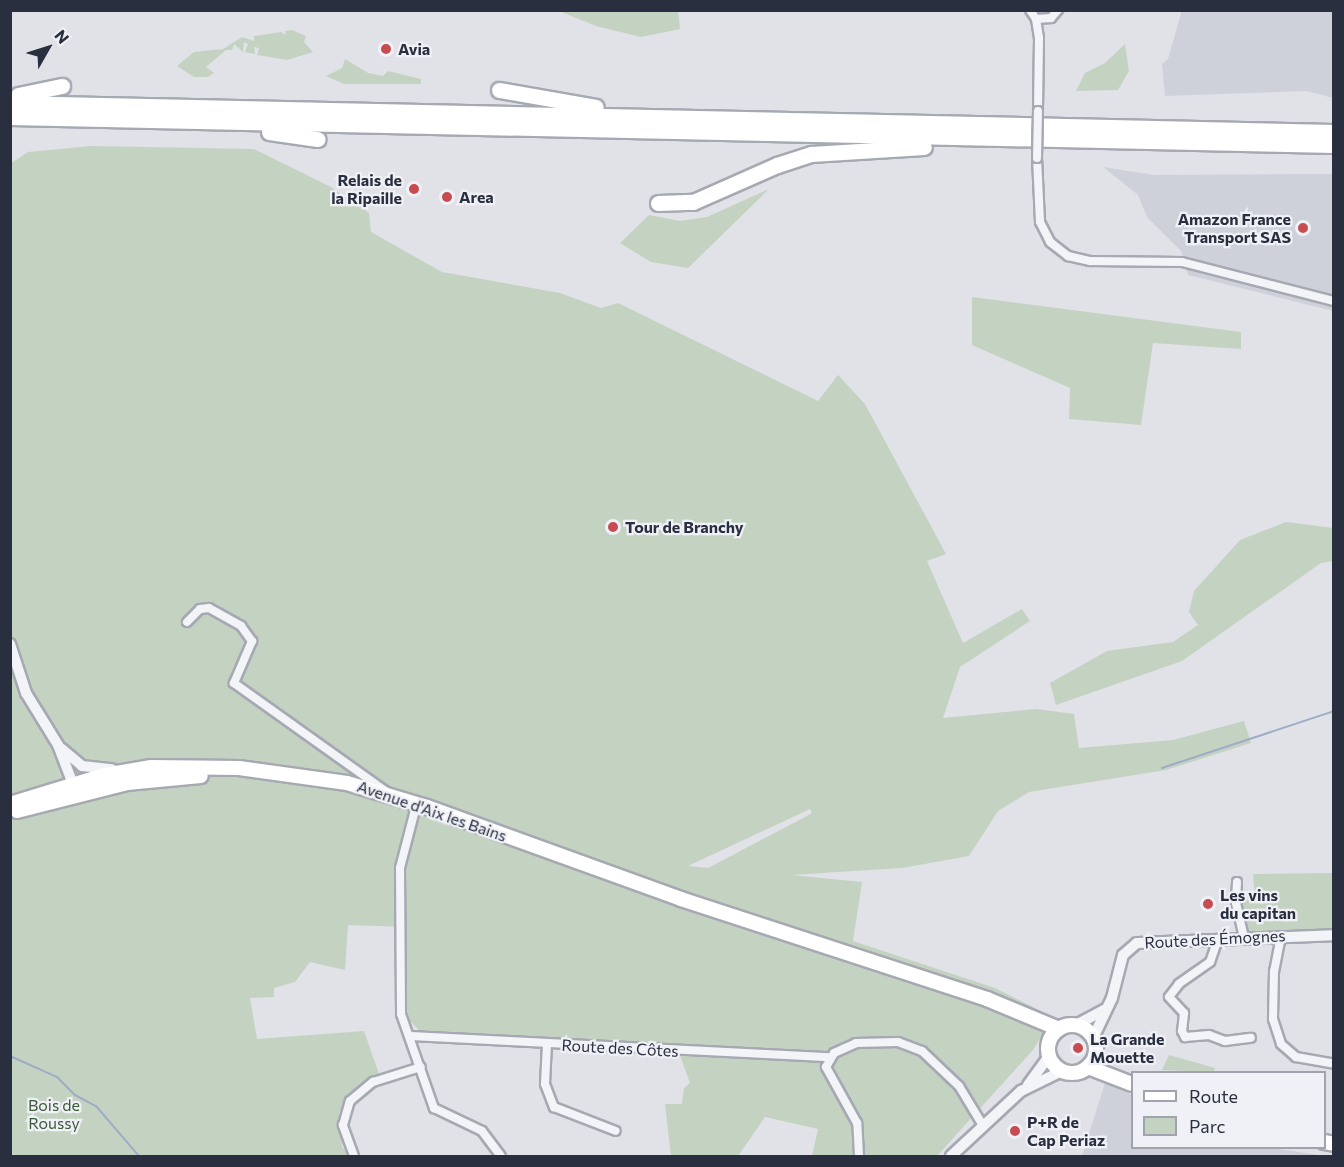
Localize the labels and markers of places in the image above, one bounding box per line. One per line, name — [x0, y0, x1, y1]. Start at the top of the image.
place label: Avia — [398, 39, 430, 59]
marker: Avia — [379, 42, 393, 56]
place label: Relais de la Ripaille — [331, 170, 402, 208]
marker: Relais de la Ripaille — [407, 182, 421, 196]
place label: Area — [459, 187, 494, 207]
marker: Area — [440, 190, 454, 204]
place label: Amazon France Transport SAS — [1178, 209, 1291, 247]
marker: Amazon France Transport SAS — [1296, 221, 1310, 235]
place label: Tour de Branchy — [625, 517, 744, 537]
marker: Tour de Branchy — [606, 520, 620, 534]
place label: Les vins du capitan — [1220, 885, 1296, 923]
marker: Les vins du capitan — [1201, 897, 1215, 911]
place label: La Grande Mouette — [1090, 1029, 1164, 1067]
marker: La Grande Mouette — [1071, 1041, 1085, 1055]
place label: P+R de Cap Periaz — [1027, 1112, 1105, 1150]
marker: P+R de Cap Periaz — [1008, 1124, 1022, 1138]

